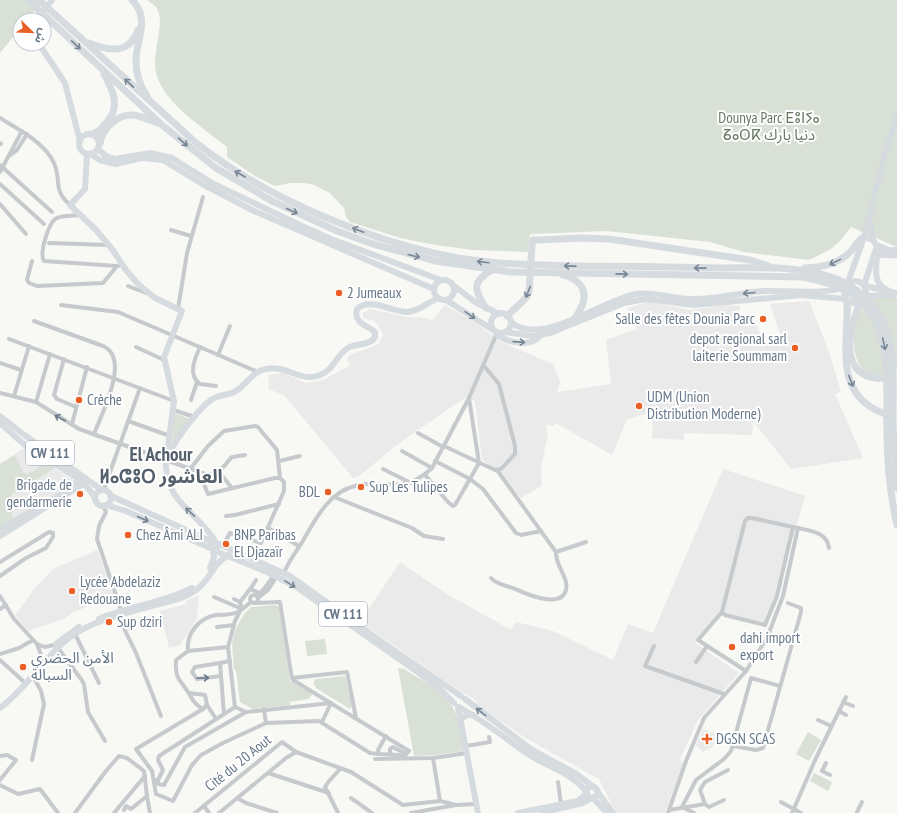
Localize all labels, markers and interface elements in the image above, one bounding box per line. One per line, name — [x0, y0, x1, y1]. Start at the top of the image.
north arrow — [12, 12, 52, 52]
text: ش — [32, 26, 51, 46]
one-way arrow — [71, 41, 81, 50]
one-way arrow — [125, 79, 135, 88]
park label: Dounya Parc ⴹⵓⵏⵢⴰ ⵒⴰⵔⴽ دنيا بارك — [718, 108, 820, 144]
one-way arrow — [177, 137, 188, 146]
one-way arrow — [234, 170, 246, 178]
one-way arrow — [286, 208, 298, 215]
one-way arrow — [352, 225, 364, 233]
one-way arrow — [407, 253, 420, 261]
one-way arrow — [477, 258, 490, 265]
one-way arrow — [829, 259, 841, 266]
one-way arrow — [564, 262, 577, 269]
one-way arrow — [694, 264, 707, 271]
one-way arrow — [615, 270, 628, 278]
place label: 2 Jumeaux — [347, 283, 402, 302]
one-way arrow — [523, 286, 531, 298]
marker: 2 Jumeaux — [334, 288, 344, 298]
one-way arrow — [743, 289, 756, 296]
place label: Salle des fêtes Dounia Parc — [615, 309, 756, 328]
one-way arrow — [464, 311, 475, 319]
marker: Salle des fêtes Dounia Parc — [758, 314, 768, 324]
place label: depot regional sarl laiterie Soummam — [690, 329, 787, 365]
one-way arrow — [881, 337, 889, 350]
one-way arrow — [512, 338, 525, 345]
marker: depot regional sarl laiterie Soummam — [790, 343, 800, 353]
one-way arrow — [848, 374, 856, 386]
place label: UDM (Union Distribution Moderne) — [647, 387, 761, 423]
place label: Crèche — [87, 390, 122, 409]
marker: Crèche — [74, 395, 84, 405]
marker: UDM (Union Distribution Moderne) — [634, 401, 644, 411]
one-way arrow — [54, 414, 66, 421]
road number: CW 111 — [26, 441, 74, 465]
district label: El Achour ⵍⴰⵛⵓⵔ العاشور — [99, 442, 223, 488]
place label: Brigade de gendarmerie — [7, 475, 72, 511]
place label: Sup Les Tulipes — [369, 477, 448, 496]
place label: BDL — [299, 482, 321, 501]
marker: Sup Les Tulipes — [356, 482, 366, 492]
marker: BDL — [323, 487, 333, 497]
marker: Brigade de gendarmerie — [75, 489, 85, 499]
one-way arrow — [185, 507, 195, 516]
one-way arrow — [136, 515, 148, 523]
place label: Chez Âmi ALI — [136, 525, 203, 544]
place label: BNP Paribas El Djazaïr — [234, 525, 296, 561]
marker: Chez Âmi ALI — [123, 530, 133, 540]
marker: BNP Paribas El Djazaïr — [221, 539, 231, 549]
place label: Lycée Abdelaziz Redouane — [80, 572, 161, 608]
one-way arrow — [284, 580, 296, 588]
marker: Lycée Abdelaziz Redouane — [67, 586, 77, 596]
road number: CW 111 — [319, 602, 367, 626]
place label: Sup dziri — [117, 612, 162, 631]
marker: Sup dziri — [104, 617, 114, 627]
place label: dahi import export — [740, 628, 800, 664]
marker: dahi import export — [727, 642, 737, 652]
place label: الأمن الحضري السبالة — [31, 648, 114, 684]
marker: الأمن الحضري السبالة — [18, 662, 28, 672]
one-way arrow — [196, 675, 209, 682]
one-way arrow — [476, 707, 487, 716]
place label: DGSN SCAS — [716, 729, 775, 748]
street label: Cité du 20 Aout — [201, 730, 275, 795]
marker: DGSN SCAS — [701, 733, 713, 745]

